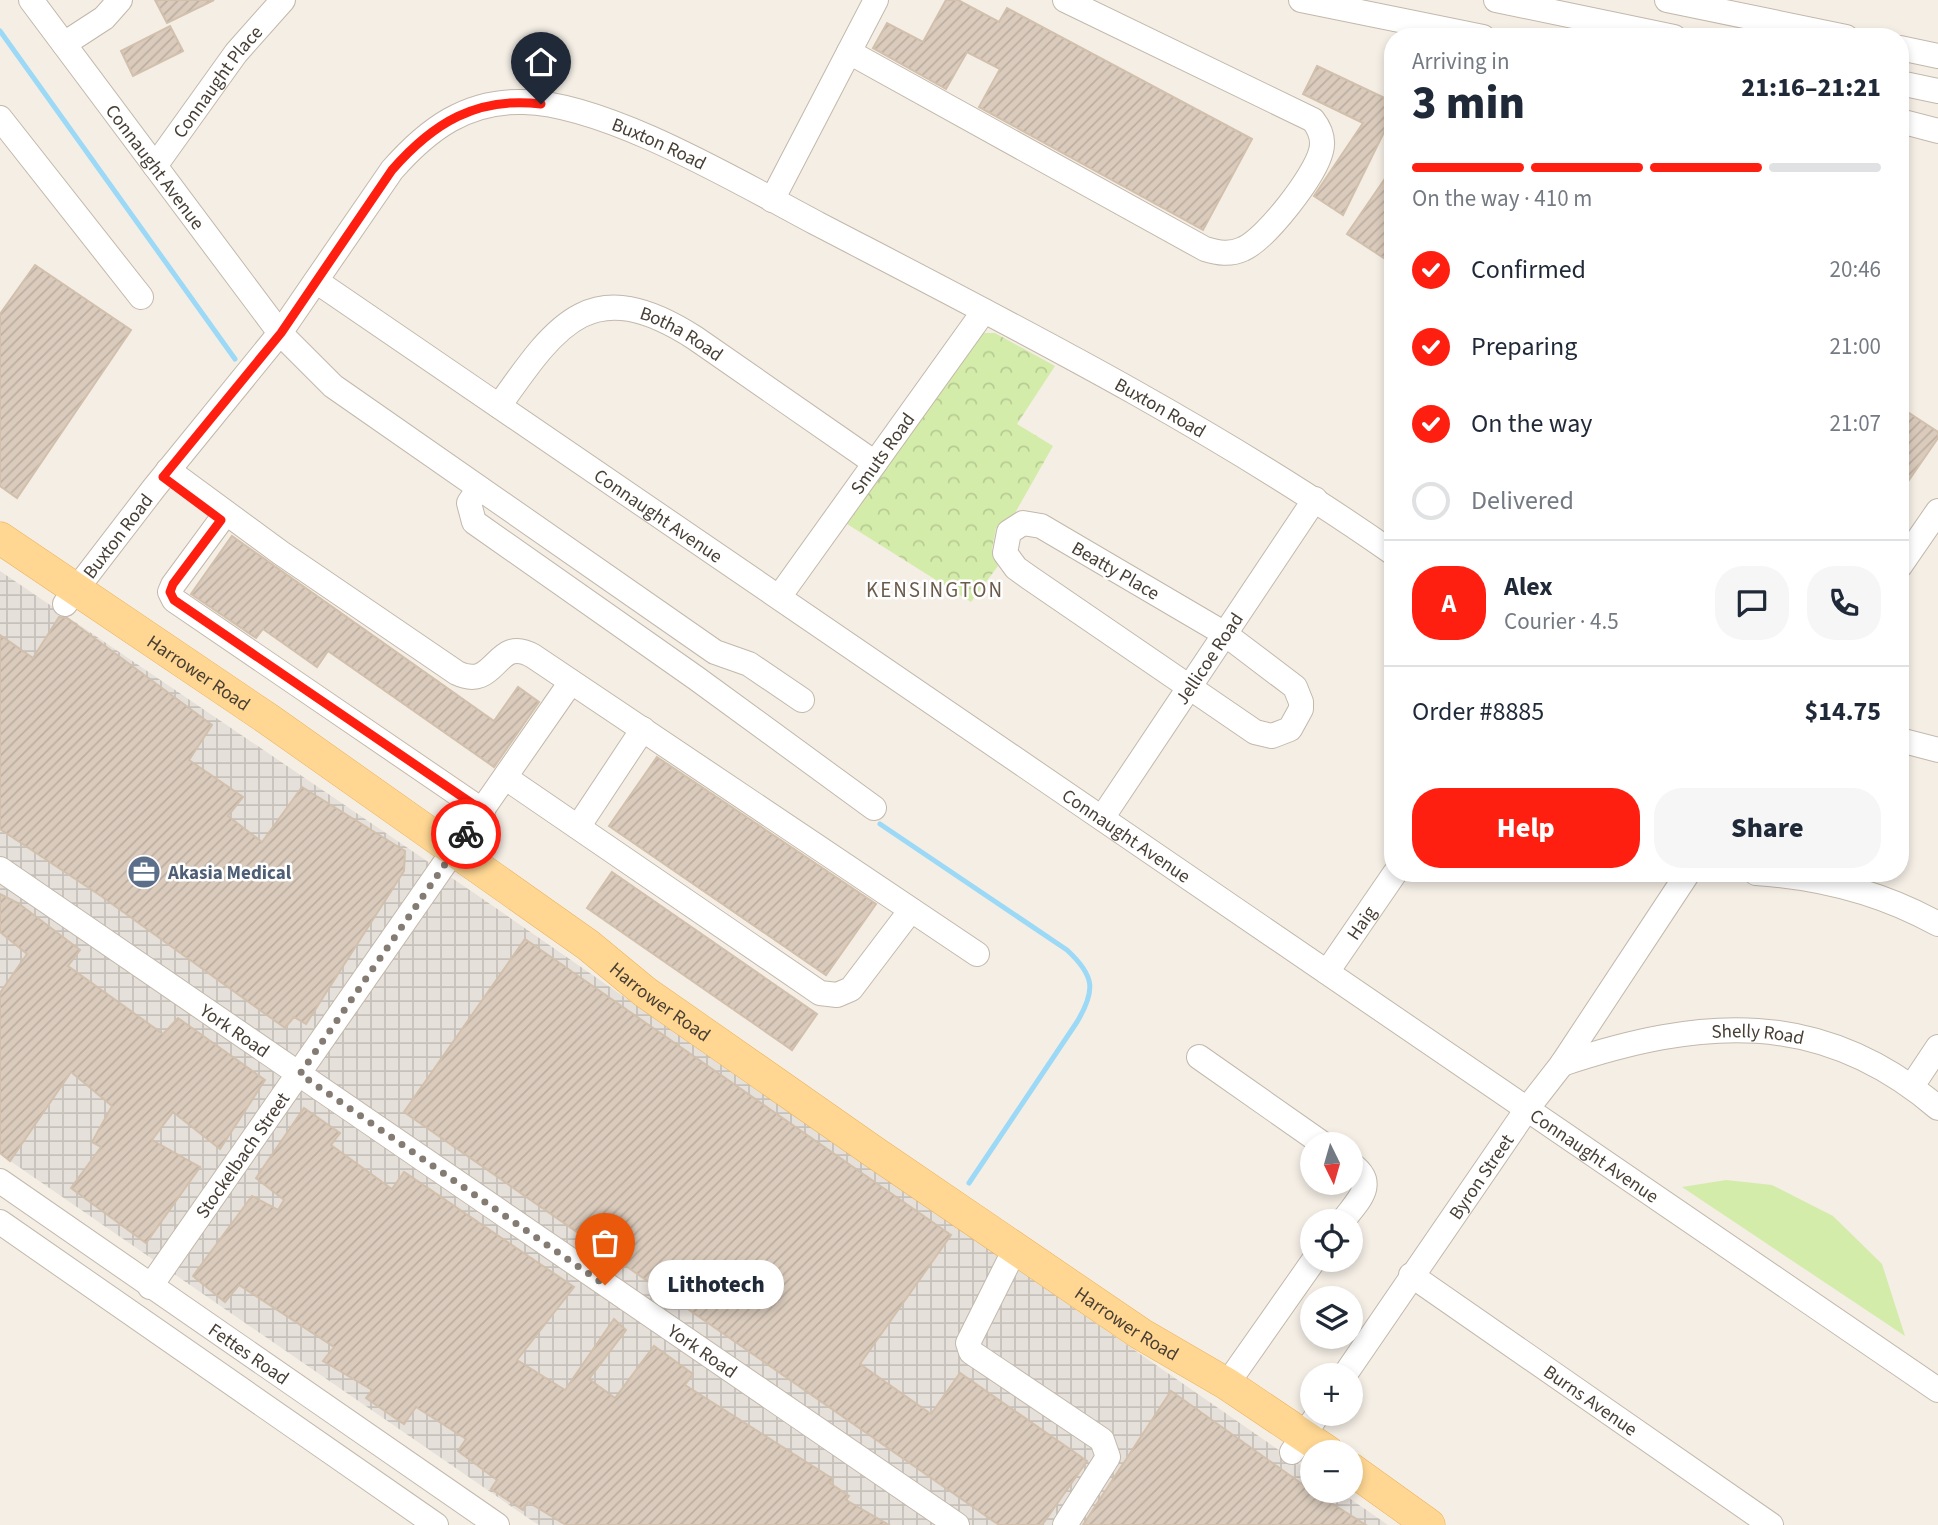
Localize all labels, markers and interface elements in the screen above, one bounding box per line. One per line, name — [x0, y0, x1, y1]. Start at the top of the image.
street label: Connaught Place — [167, 20, 269, 144]
pin — [511, 32, 571, 104]
icon: home — [522, 43, 560, 81]
text: Arriving in — [1412, 45, 1510, 78]
text: 21:16–21:21 — [1741, 69, 1881, 106]
text: 3 min — [1412, 71, 1525, 136]
street label: Connaught Avenue — [98, 99, 210, 236]
street label: Buxton Road — [608, 111, 711, 177]
text: On the way · 410 m — [1412, 182, 1592, 215]
icon: check — [1412, 251, 1450, 289]
text: Confirmed — [1471, 251, 1586, 288]
text: 20:46 — [1830, 253, 1881, 286]
street label: Botha Road — [636, 300, 728, 369]
icon: check — [1412, 328, 1450, 366]
text: Preparing — [1471, 328, 1577, 365]
text: 21:00 — [1830, 330, 1881, 363]
street label: Buxton Road — [1109, 372, 1211, 445]
icon: check — [1412, 405, 1450, 443]
text: On the way — [1471, 405, 1592, 442]
text: 21:07 — [1830, 407, 1881, 440]
street label: Smuts Road — [845, 408, 922, 501]
street label: Connaught Avenue — [588, 463, 728, 570]
text: Delivered — [1471, 482, 1574, 519]
street label: Buxton Road — [77, 488, 160, 585]
street label: Beatty Place — [1066, 535, 1164, 607]
button: chat — [1715, 566, 1789, 640]
button: phone — [1807, 566, 1881, 640]
text: Alex — [1504, 568, 1553, 605]
district label: KENSINGTON — [866, 575, 1004, 605]
text: A — [1442, 585, 1456, 622]
text: Courier · 4.5 — [1504, 605, 1619, 638]
street label: Jellicoe Road — [1169, 608, 1250, 711]
street label: Harrower Road — [141, 629, 255, 718]
text: Order #8885 — [1412, 693, 1544, 730]
text: $14.75 — [1805, 693, 1881, 730]
street label: Connaught Avenue — [1056, 783, 1196, 890]
button: Help — [1412, 788, 1640, 868]
button: Share — [1654, 788, 1881, 868]
courier — [431, 799, 501, 869]
icon: bike — [447, 815, 485, 853]
office icon: Akasia Medical — [125, 853, 163, 891]
place label: Akasia Medical — [167, 860, 292, 887]
street label: Haig — [1341, 900, 1384, 946]
street label: Harrower Road — [603, 956, 716, 1049]
street label: York Road — [193, 997, 275, 1065]
street label: Shelly Road — [1711, 1018, 1806, 1052]
street label: Stockelbach Street — [190, 1087, 297, 1224]
street label: Connaught Avenue — [1524, 1103, 1664, 1210]
street label: Byron Street — [1443, 1129, 1521, 1225]
north arrow — [1300, 1132, 1363, 1195]
map controls — [1300, 1132, 1363, 1503]
button: locate — [1300, 1209, 1363, 1272]
pin — [575, 1213, 635, 1285]
icon: bag — [586, 1224, 624, 1262]
callout: Lithotech — [647, 1260, 784, 1310]
text: Lithotech — [667, 1268, 765, 1301]
street label: Harrower Road — [1069, 1281, 1184, 1368]
button: layers — [1300, 1286, 1363, 1349]
street label: Fettes Road — [203, 1317, 294, 1392]
street label: York Road — [661, 1318, 742, 1385]
street label: Burns Avenue — [1538, 1359, 1642, 1443]
button: + — [1300, 1363, 1363, 1426]
button: − — [1300, 1440, 1363, 1503]

